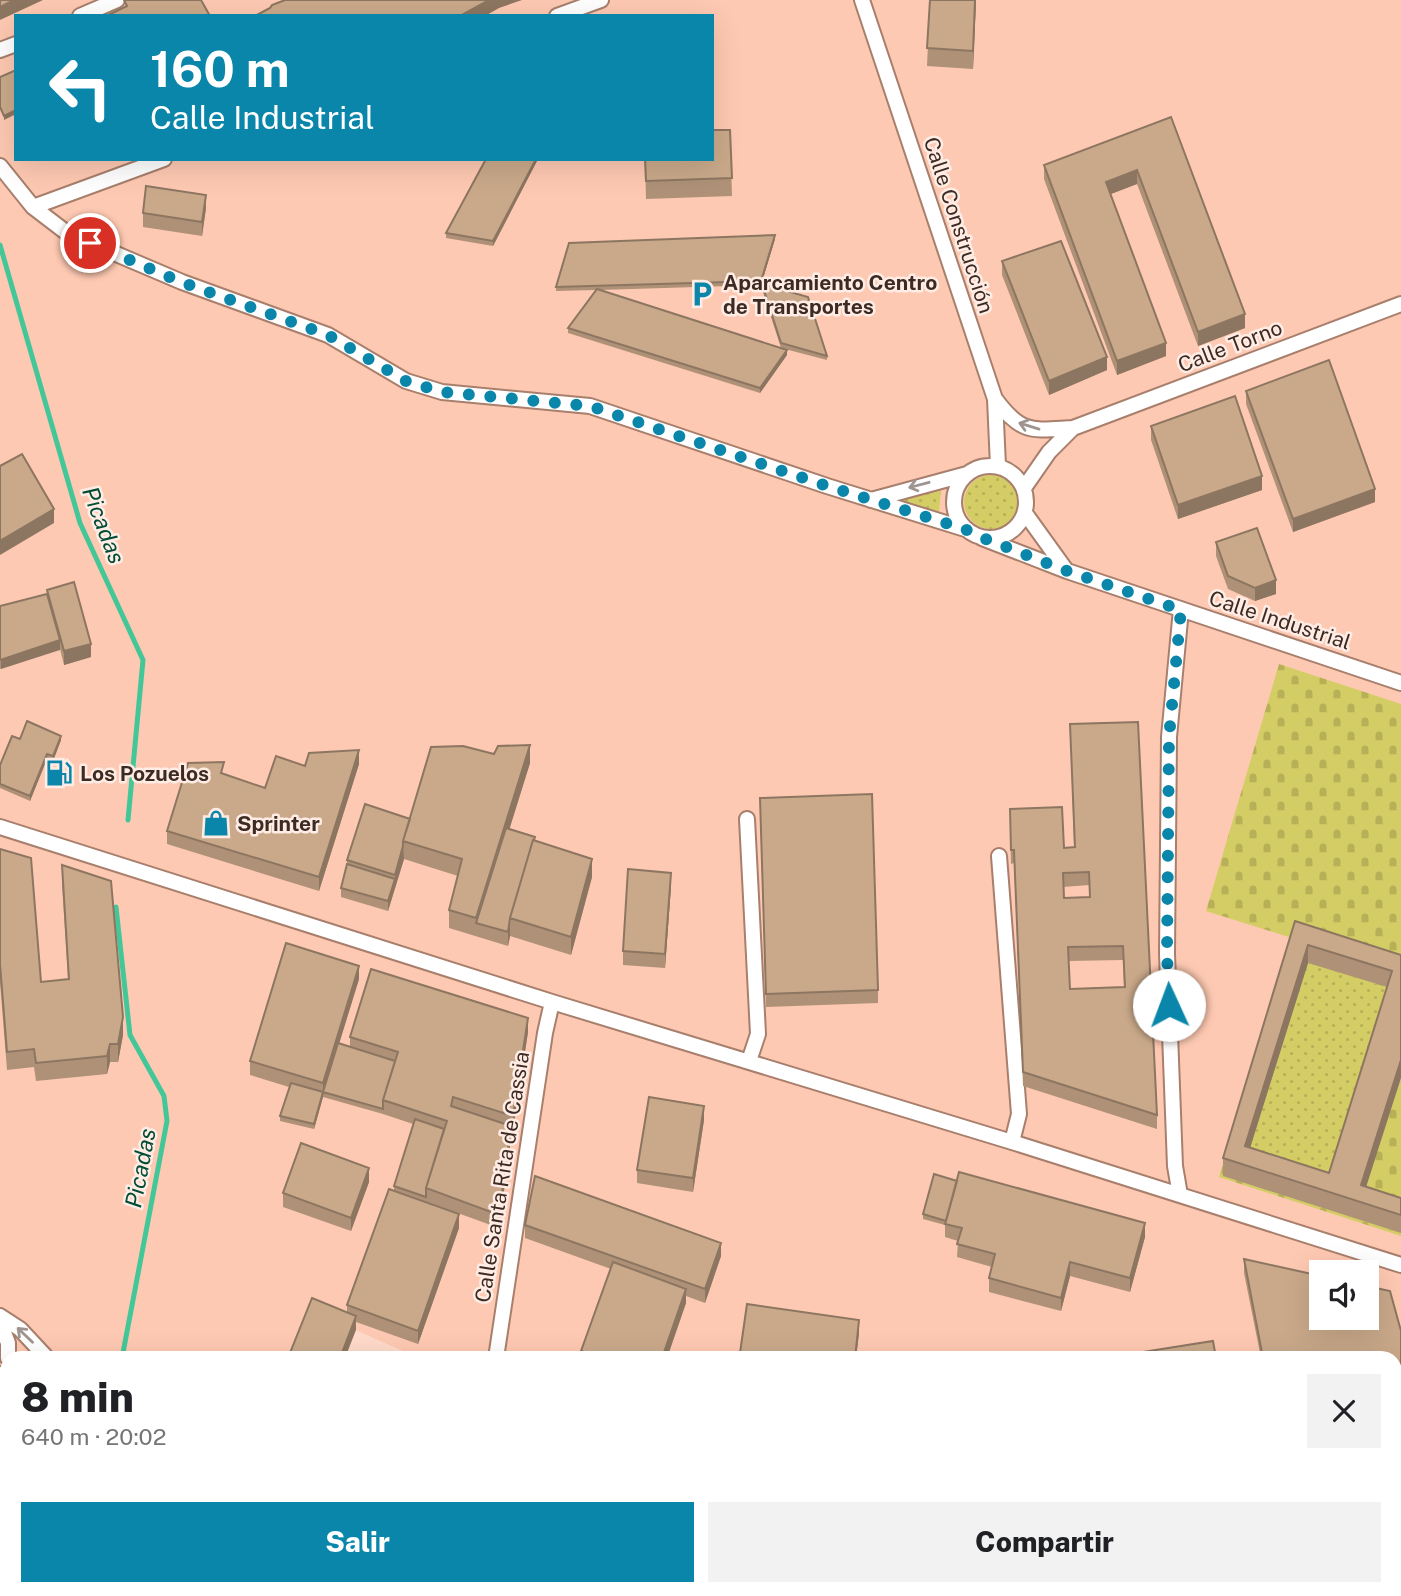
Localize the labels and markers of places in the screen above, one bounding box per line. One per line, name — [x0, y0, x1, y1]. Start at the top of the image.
pin — [60, 213, 120, 273]
place label: Aparcamiento Centro de Transportes — [723, 270, 937, 319]
parking icon: Aparcamiento Centro de Transportes — [687, 279, 717, 309]
fuel station icon: Los Pozuelos — [44, 758, 74, 788]
place label: Los Pozuelos — [80, 761, 209, 786]
shop icon: Sprinter — [201, 808, 231, 838]
place label: Sprinter — [237, 811, 320, 836]

